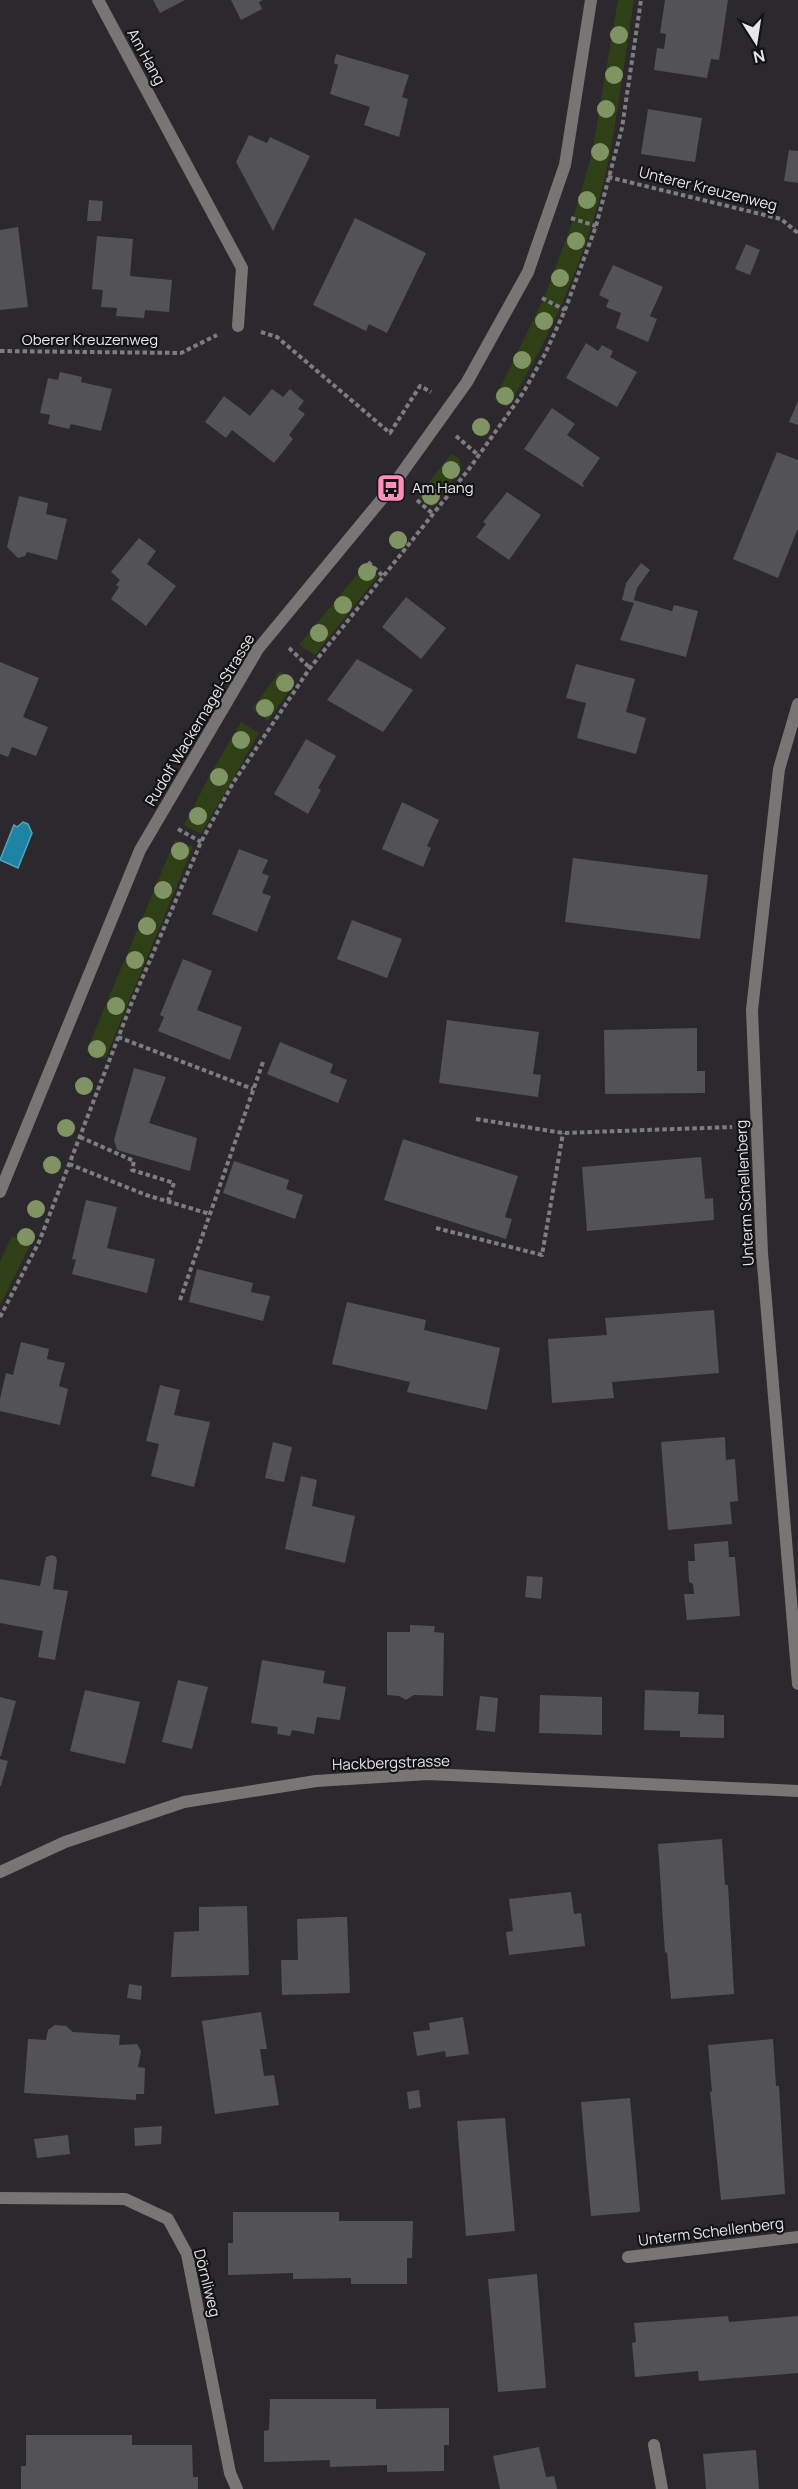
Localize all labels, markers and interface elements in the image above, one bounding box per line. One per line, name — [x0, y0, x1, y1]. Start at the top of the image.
north arrow — [726, 12, 786, 72]
street label: Am Hang — [122, 25, 171, 89]
text: N — [751, 45, 767, 69]
street label: Unterer Kreuzenweg — [637, 161, 779, 216]
street label: Oberer Kreuzenweg — [22, 329, 158, 350]
bus stop icon: Am Hang — [375, 472, 407, 504]
place label: Am Hang — [412, 477, 474, 498]
street label: Rudolf Wackernagel-Strasse — [140, 630, 260, 810]
street label: Unterm Schellenberg — [730, 1119, 759, 1267]
street label: Hackbergstrasse — [332, 1750, 450, 1775]
street label: Unterm Schellenberg — [637, 2212, 785, 2251]
street label: Dörnliweg — [189, 2247, 226, 2319]

